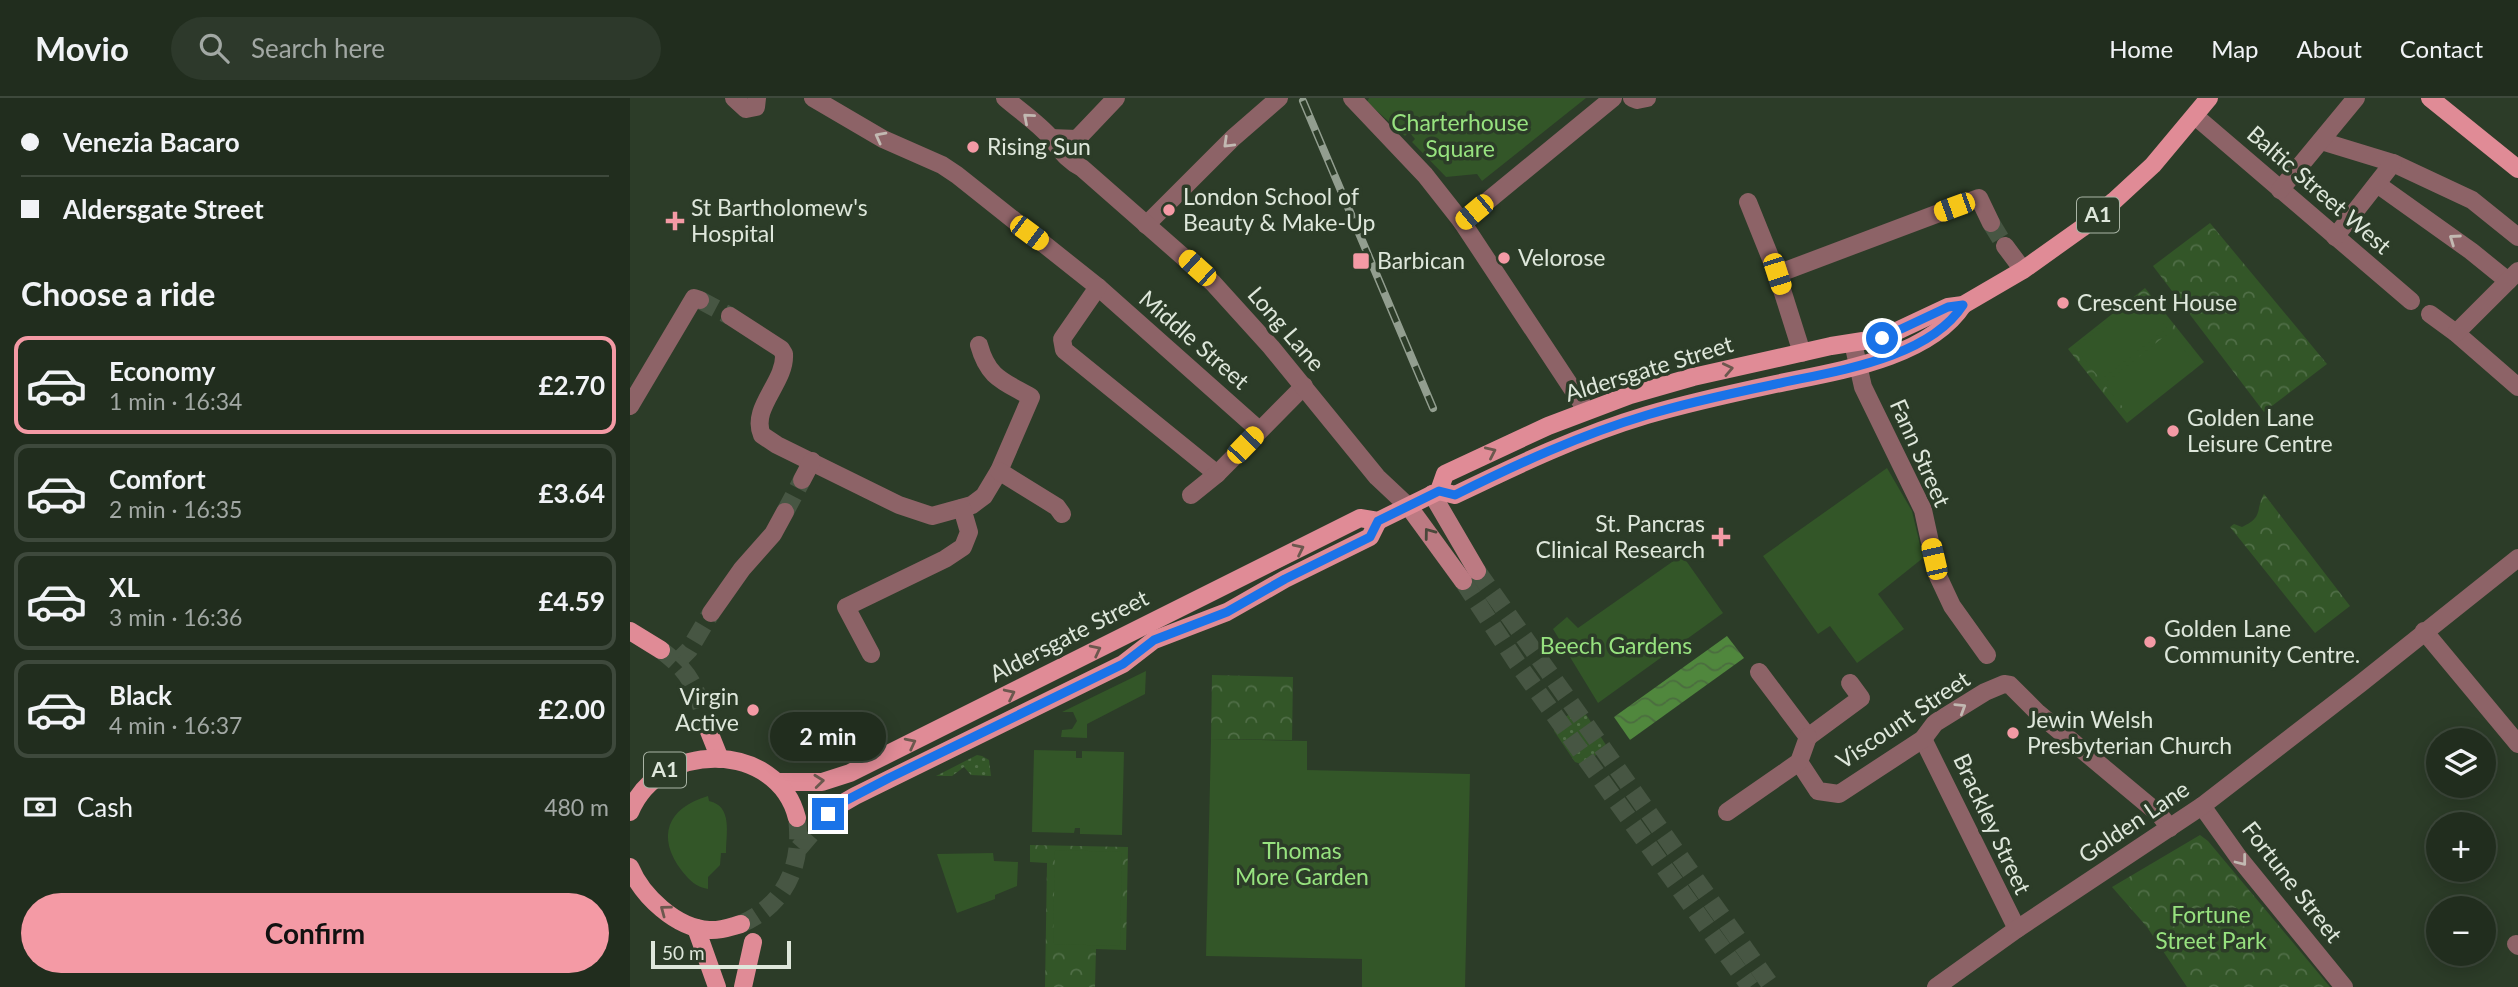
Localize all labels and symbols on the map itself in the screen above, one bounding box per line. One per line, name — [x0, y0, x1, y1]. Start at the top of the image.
park label: Charterhouse Square — [1391, 108, 1529, 162]
one-way arrow — [1023, 114, 1036, 126]
street label: Baltic Street West — [2242, 119, 2398, 260]
one-way arrow — [875, 132, 887, 145]
place label: Rising Sun — [987, 132, 1091, 160]
one-way arrow — [1224, 135, 1237, 148]
marker: Rising Sun — [965, 139, 981, 155]
place label: London School of Beauty & Make-Up — [1183, 182, 1375, 236]
car — [1452, 190, 1497, 234]
car — [1931, 190, 1978, 224]
place label: St Bartholomew's Hospital — [691, 193, 868, 247]
road number: A1 — [2077, 198, 2119, 232]
marker: London School of Beauty & Make-Up — [1161, 202, 1177, 218]
marker: St Bartholomew's Hospital — [665, 211, 685, 231]
car — [1006, 212, 1053, 254]
one-way arrow — [2449, 235, 2462, 247]
place label: Velorose — [1518, 243, 1606, 271]
car — [1175, 246, 1220, 290]
place label: Barbican — [1377, 246, 1465, 274]
marker: Velorose — [1496, 250, 1512, 266]
marker: Barbican — [1351, 251, 1371, 271]
car — [1761, 251, 1794, 297]
street label: Long Lane — [1242, 280, 1331, 376]
street label: Middle Street — [1134, 284, 1256, 395]
place label: Crescent House — [2077, 288, 2237, 316]
marker: Crescent House — [2055, 295, 2071, 311]
route start — [1866, 322, 1898, 354]
street label: Aldersgate Street — [1561, 329, 1737, 407]
one-way arrow — [1722, 363, 1734, 377]
street label: Fann Street — [1885, 394, 1957, 511]
place label: Golden Lane Leisure Centre — [2187, 403, 2333, 457]
car — [1223, 423, 1268, 467]
marker: Golden Lane Leisure Centre — [2165, 423, 2181, 439]
one-way arrow — [1484, 447, 1496, 461]
place label: St. Pancras Clinical Research — [1536, 509, 1705, 563]
marker: St. Pancras Clinical Research — [1711, 527, 1731, 547]
one-way arrow — [1424, 528, 1437, 540]
car — [1920, 536, 1949, 582]
one-way arrow — [1292, 543, 1304, 557]
street label: Aldersgate Street — [985, 583, 1153, 687]
place label: Golden Lane Community Centre. — [2164, 614, 2360, 668]
park label: Beech Gardens — [1540, 631, 1692, 659]
marker: Golden Lane Community Centre. — [2142, 634, 2158, 650]
one-way arrow — [1088, 645, 1101, 659]
street label: Viscount Street — [1830, 664, 1975, 774]
place label: Virgin Active — [675, 682, 739, 736]
one-way arrow — [1003, 688, 1015, 702]
marker: Virgin Active — [745, 702, 761, 718]
one-way arrow — [1953, 703, 1966, 716]
place label: Jewin Welsh Presbyterian Church — [2027, 705, 2232, 759]
callout: 2 min — [770, 712, 886, 762]
marker: Jewin Welsh Presbyterian Church — [2005, 725, 2021, 741]
one-way arrow — [904, 738, 916, 751]
street label: Brackley Street — [1948, 749, 2038, 899]
road number: A1 — [644, 752, 686, 788]
one-way arrow — [814, 774, 825, 789]
street label: Golden Lane — [2073, 774, 2194, 868]
route end — [812, 798, 844, 830]
street label: Fortune Street — [2237, 815, 2349, 948]
park label: Thomas More Garden — [1235, 836, 1369, 890]
one-way arrow — [2234, 853, 2247, 865]
park label: Fortune Street Park — [2155, 900, 2267, 954]
one-way arrow — [661, 905, 673, 918]
scale bar — [651, 938, 791, 970]

